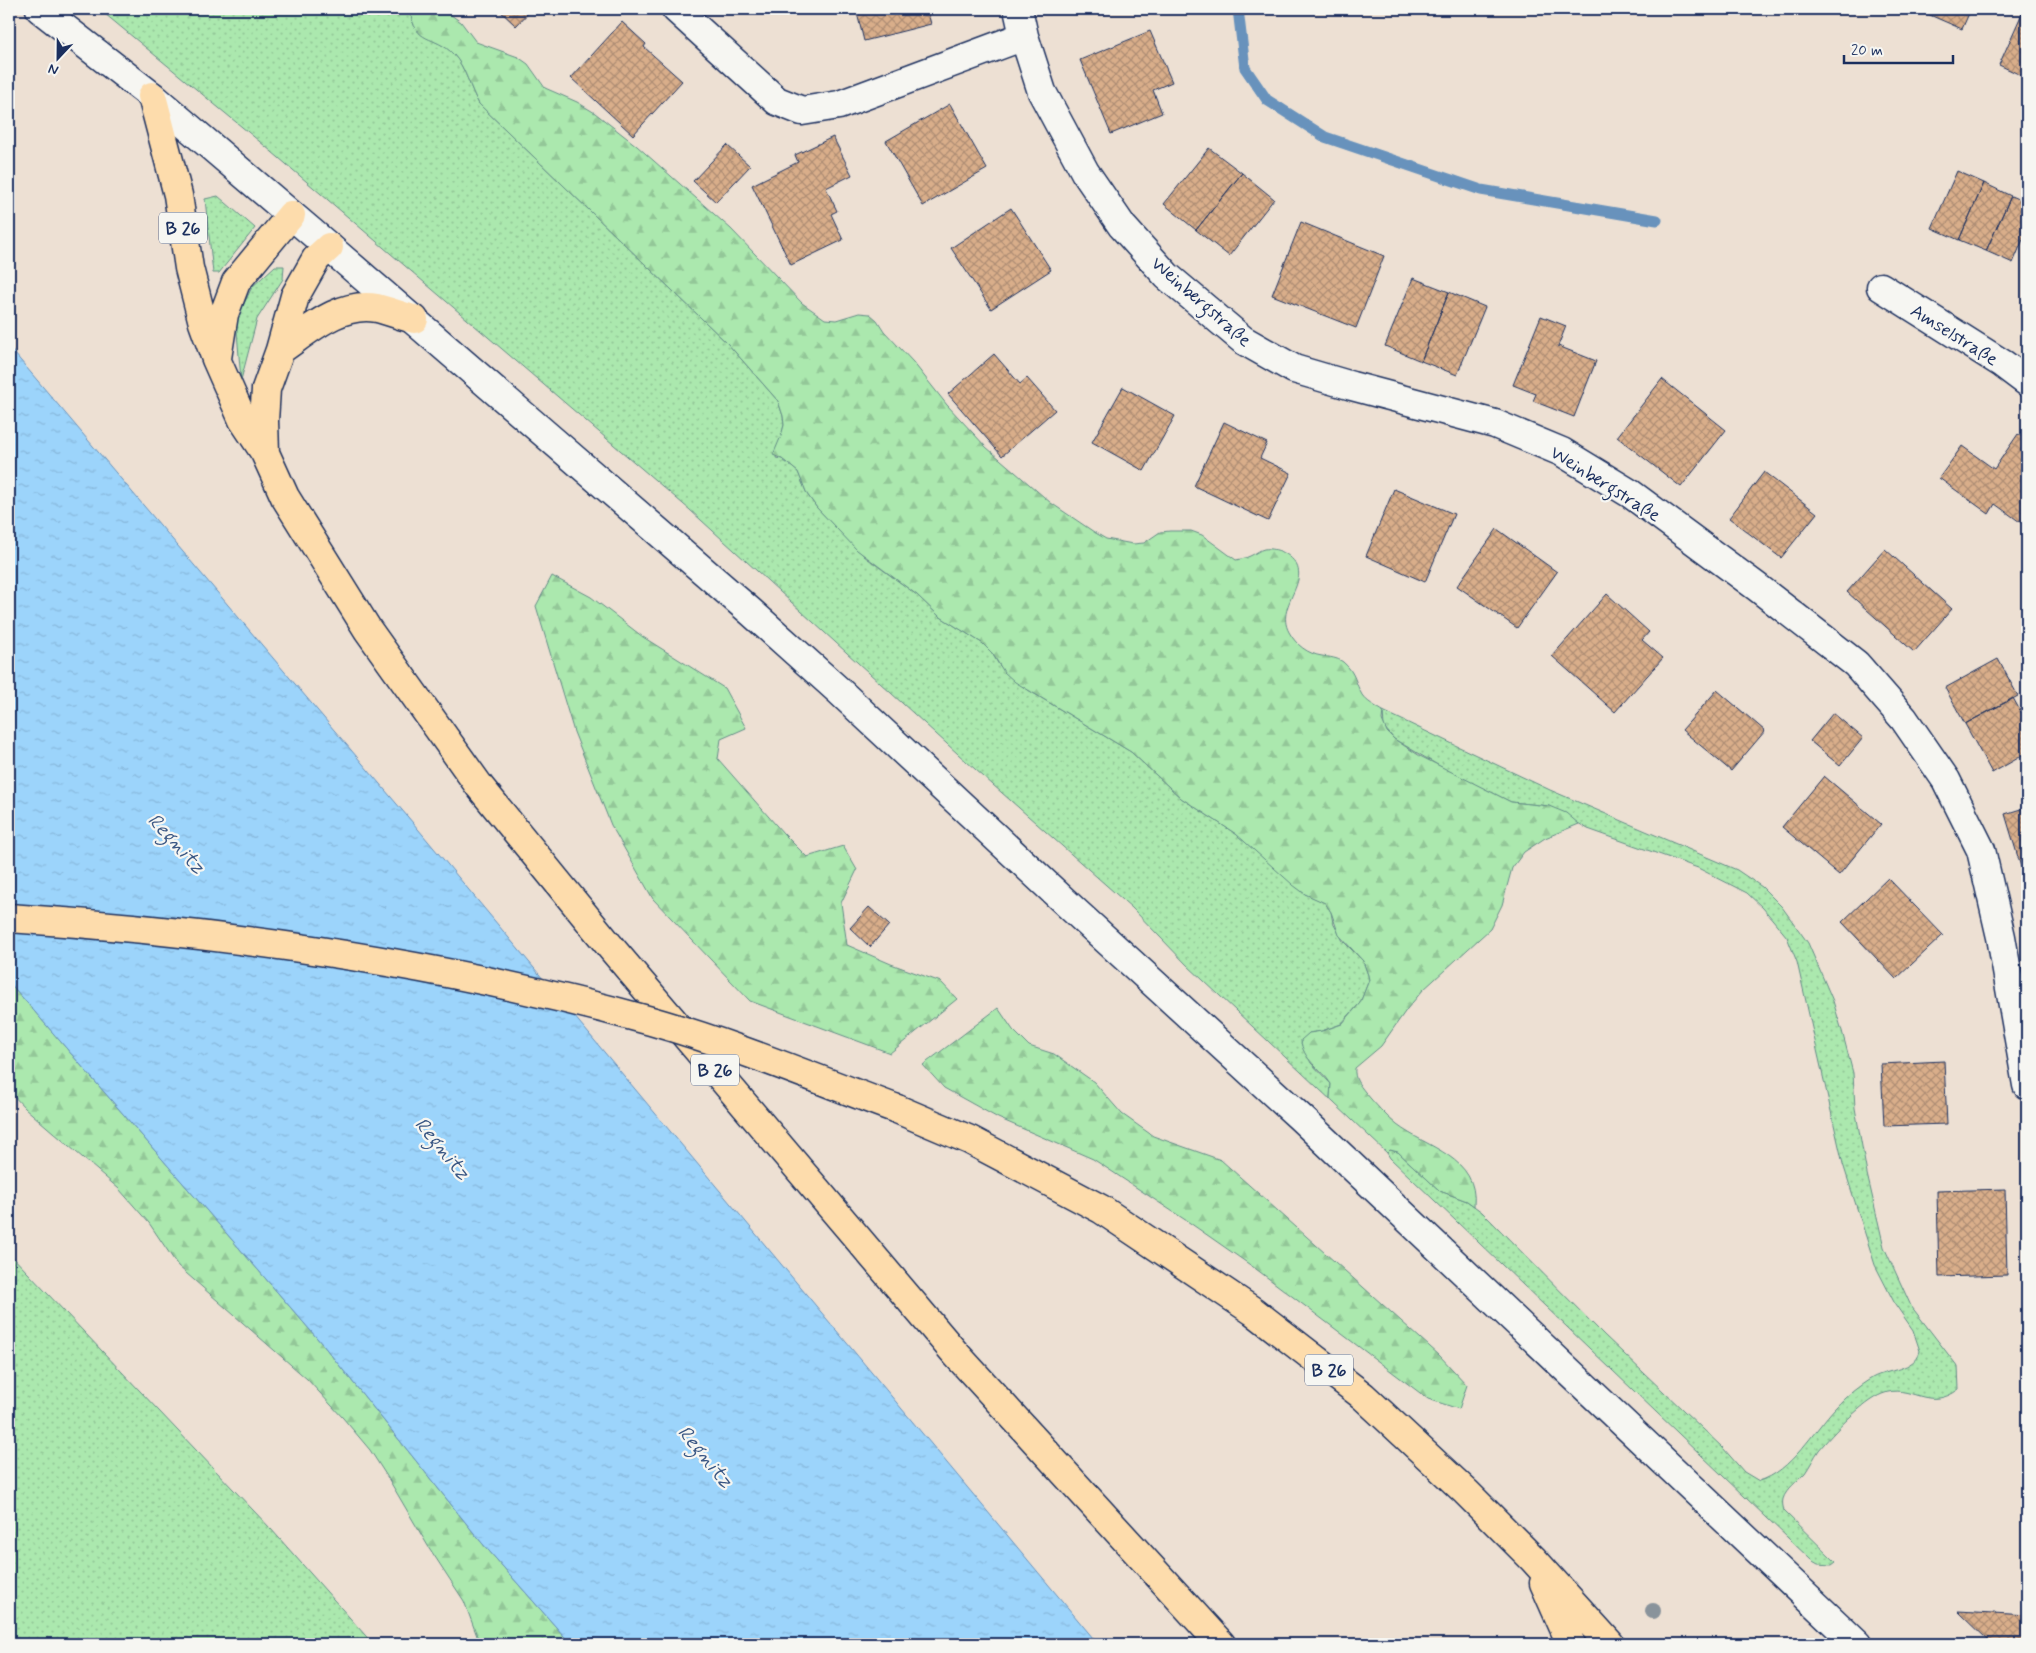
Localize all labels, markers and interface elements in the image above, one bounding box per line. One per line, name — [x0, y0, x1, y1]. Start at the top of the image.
north arrow — [32, 32, 82, 82]
scale bar — [1844, 32, 1952, 64]
text: 20 m — [1851, 41, 1883, 61]
text: N — [46, 59, 61, 79]
road number: B 26 — [159, 212, 207, 244]
street label: Weinbergstraße — [1143, 251, 1257, 355]
street label: Amselstraße — [1906, 298, 2003, 372]
street label: Weinbergstraße — [1544, 440, 1665, 531]
water label: Regnitz — [139, 808, 211, 882]
road number: B 26 — [691, 1054, 739, 1086]
water label: Regnitz — [406, 1112, 476, 1187]
road number: B 26 — [1305, 1354, 1353, 1386]
water label: Regnitz — [669, 1420, 739, 1495]

